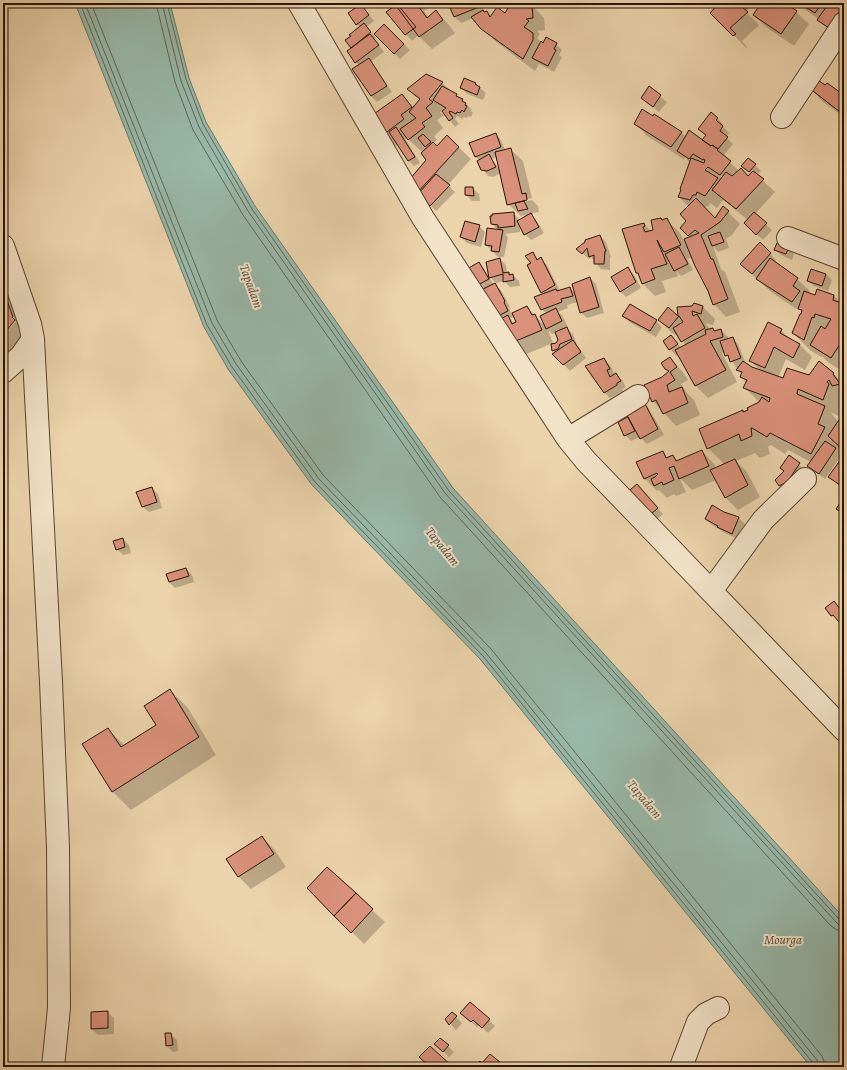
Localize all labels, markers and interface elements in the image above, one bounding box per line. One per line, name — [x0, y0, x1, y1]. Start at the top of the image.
water label: Tapadam — [236, 262, 267, 311]
water label: Tapadam — [422, 523, 464, 570]
water label: Tapadam — [623, 776, 666, 823]
water label: Mourga — [764, 931, 802, 948]

